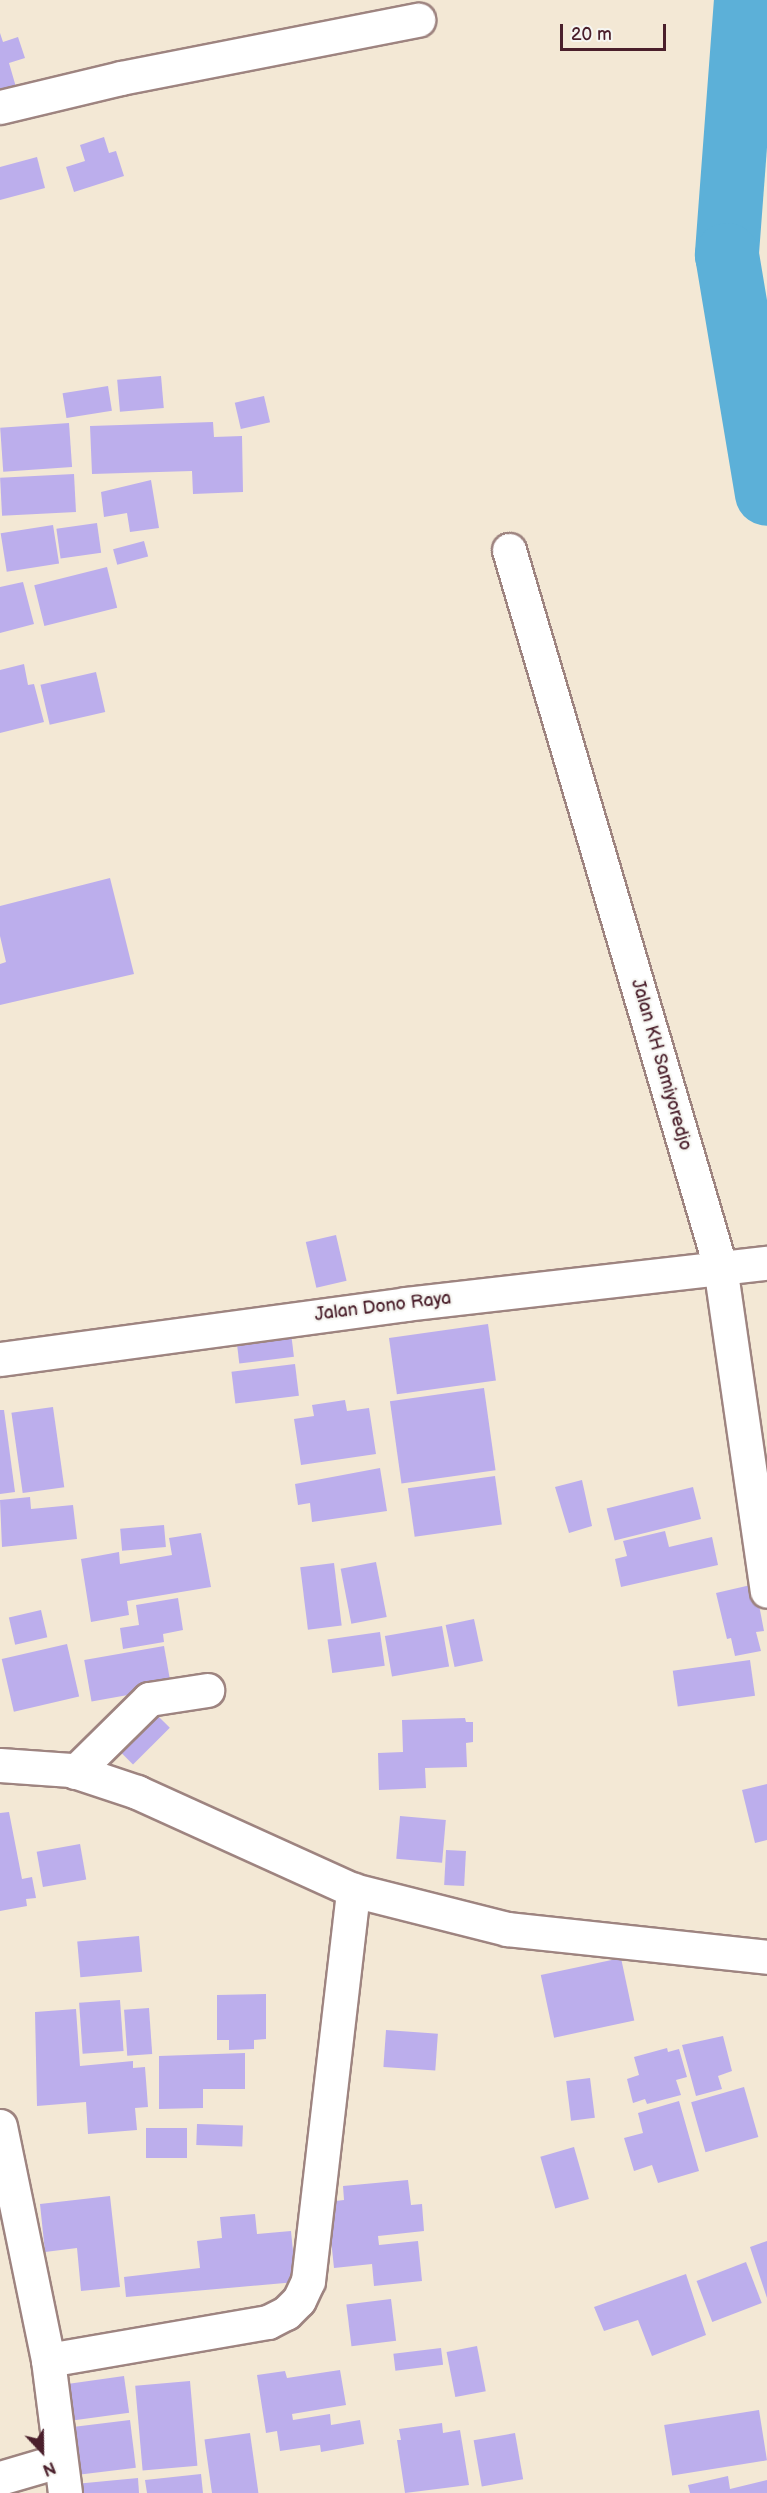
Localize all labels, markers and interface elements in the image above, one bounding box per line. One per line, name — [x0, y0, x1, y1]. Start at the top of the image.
scale bar — [563, 12, 670, 50]
text: 20 m — [571, 24, 612, 45]
street label: Jalan KH Samiyoredjo — [626, 977, 696, 1153]
street label: Jalan Dono Raya — [313, 1288, 453, 1326]
north arrow — [12, 2421, 72, 2481]
text: N — [40, 2457, 58, 2479]

